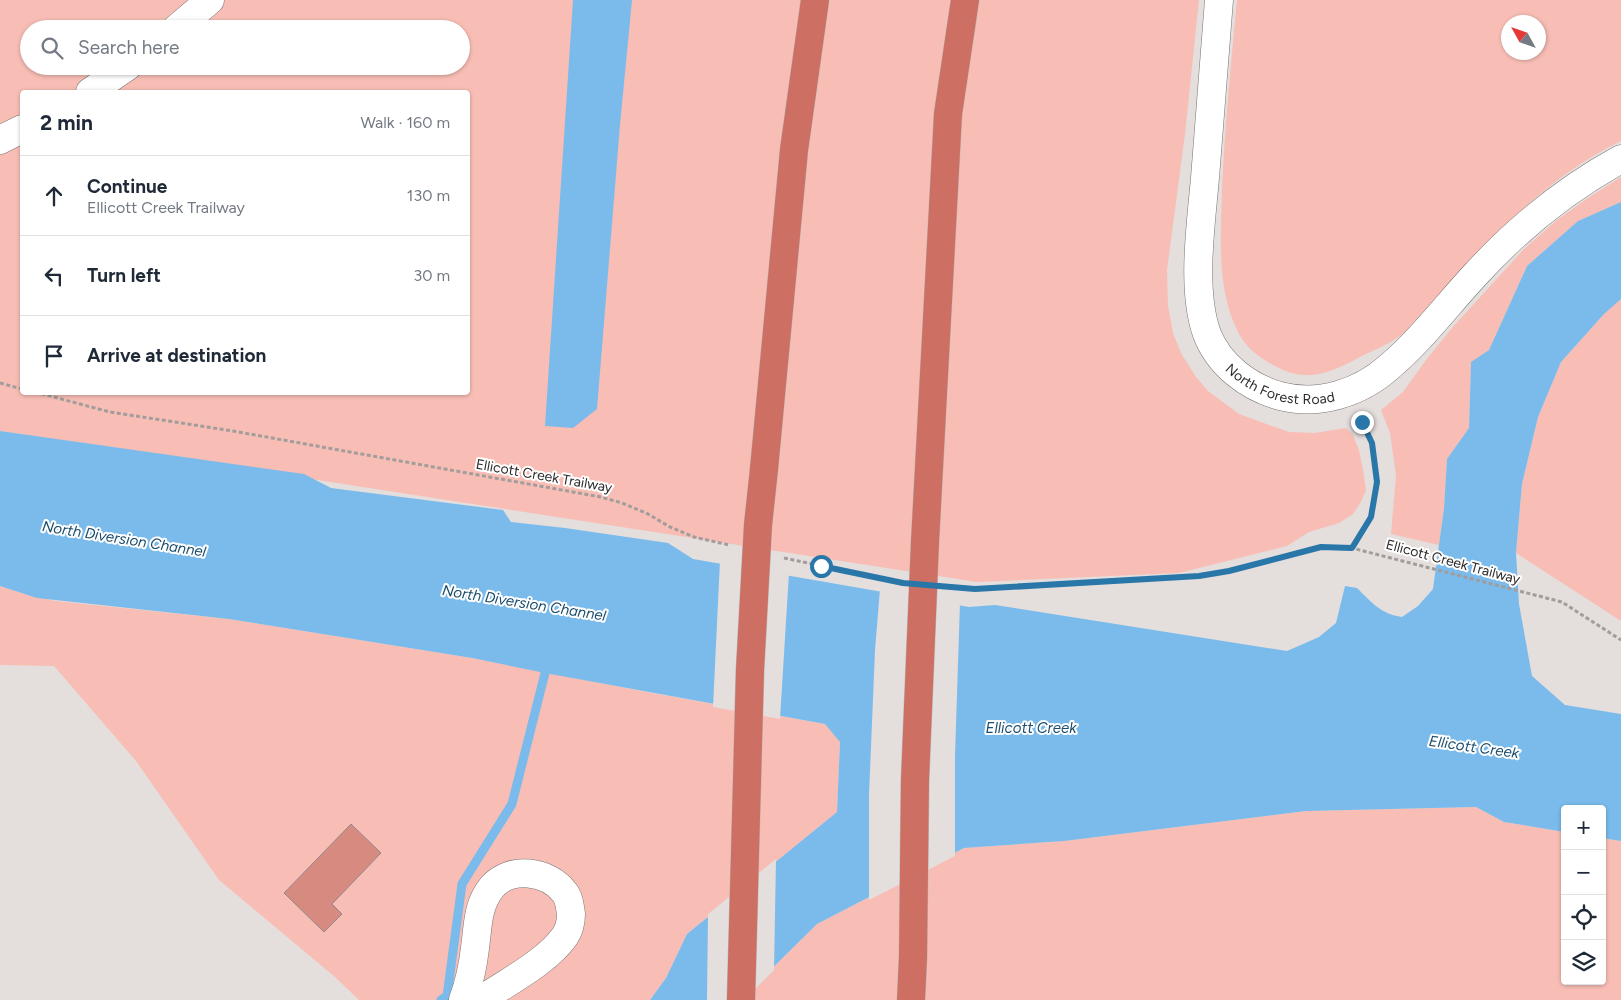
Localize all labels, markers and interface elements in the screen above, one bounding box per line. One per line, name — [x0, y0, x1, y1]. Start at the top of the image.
north arrow — [1501, 15, 1546, 60]
search box — [20, 20, 470, 75]
icon: search — [38, 34, 66, 62]
text: Search here — [78, 36, 180, 59]
text: 2 min — [40, 110, 93, 135]
text: Walk · 160 m — [360, 113, 450, 132]
text: Continue — [87, 175, 167, 198]
icon: ahead — [40, 182, 68, 210]
text: 130 m — [407, 186, 450, 205]
text: Ellicott Creek Trailway — [87, 198, 245, 217]
icon: left — [40, 262, 68, 290]
text: Turn left — [87, 264, 161, 287]
text: 30 m — [413, 266, 450, 285]
icon: arrive — [40, 342, 68, 370]
text: Arrive at destination — [87, 344, 266, 367]
street label: North Forest Road — [1222, 360, 1336, 408]
route end — [1351, 411, 1374, 434]
street label: Ellicott Creek Trailway — [474, 456, 614, 496]
water label: North Diversion Channel — [41, 517, 208, 561]
street label: Ellicott Creek Trailway — [1384, 536, 1523, 588]
route start — [810, 555, 833, 578]
water label: North Diversion Channel — [441, 581, 608, 625]
water label: Ellicott Creek — [986, 719, 1077, 737]
water label: Ellicott Creek — [1428, 732, 1521, 762]
map controls — [1561, 805, 1606, 985]
button: + — [1561, 805, 1606, 850]
button: − — [1561, 850, 1606, 895]
button: locate — [1561, 895, 1606, 940]
button: layers — [1561, 940, 1606, 985]

